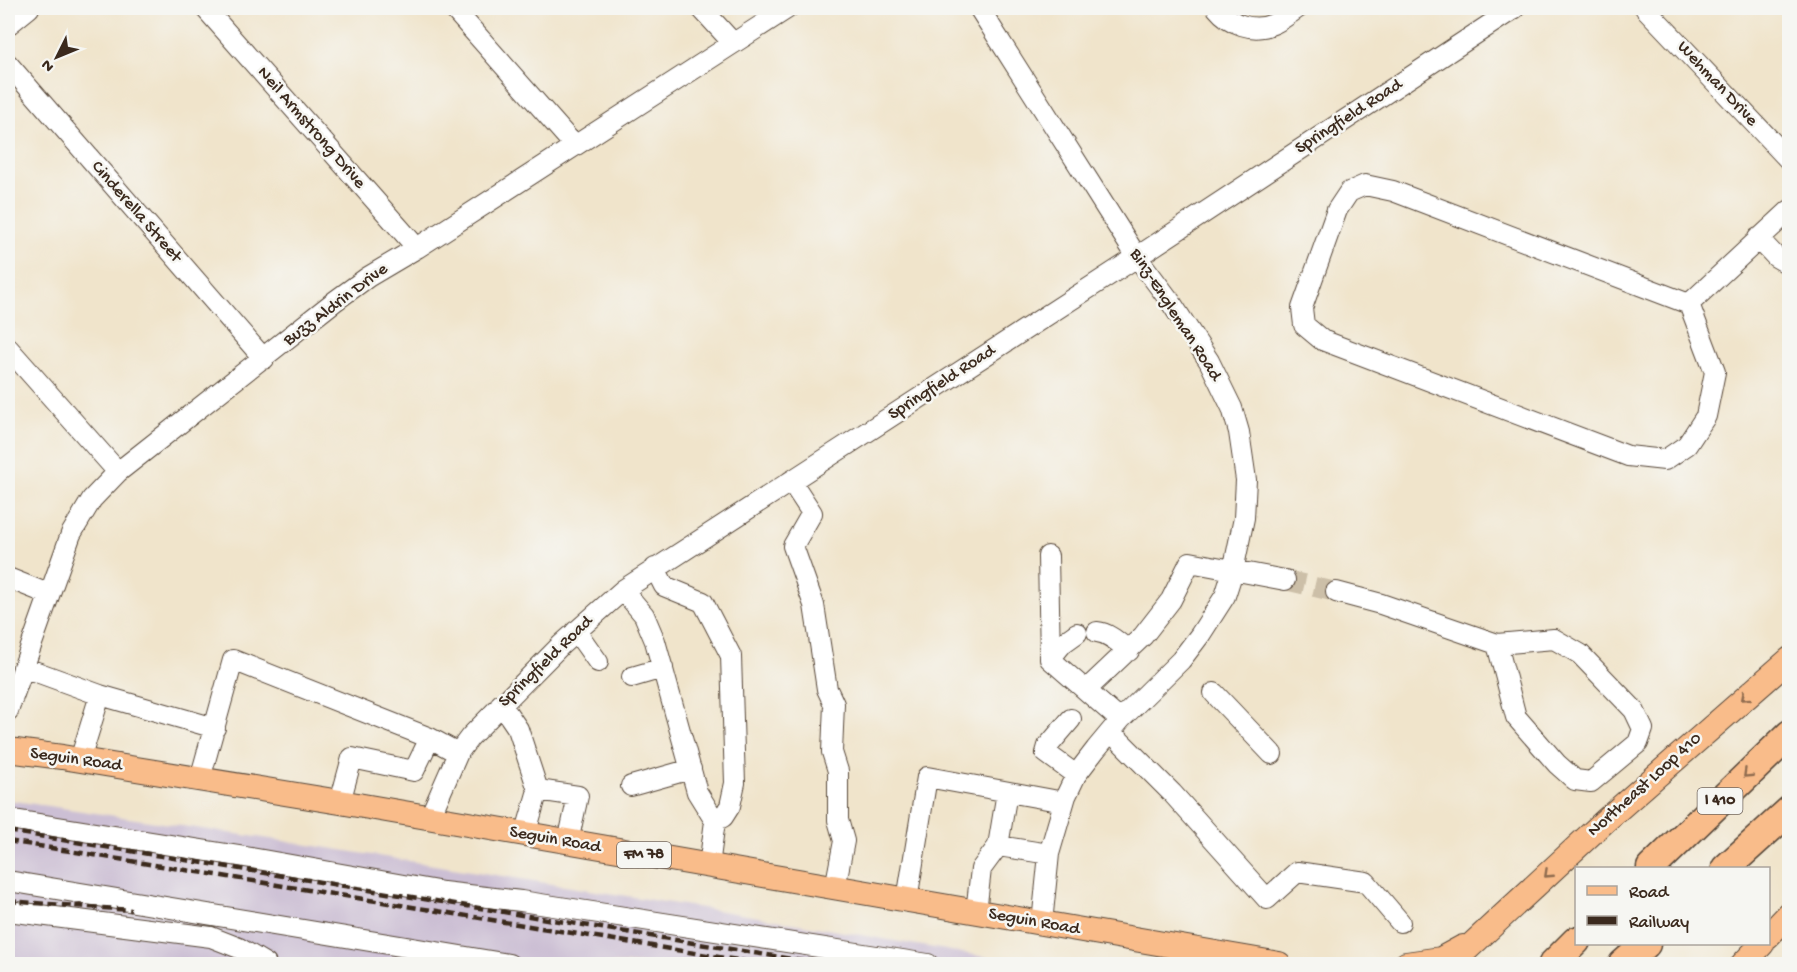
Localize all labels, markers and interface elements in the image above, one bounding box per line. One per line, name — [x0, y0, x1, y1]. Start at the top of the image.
north arrow — [27, 27, 87, 87]
street label: Wehman Drive — [1672, 37, 1762, 132]
text: N — [38, 54, 59, 75]
street label: Neil Armstrong Drive — [252, 63, 370, 194]
street label: Springfield Road — [1292, 74, 1408, 159]
street label: Cinderella Street — [86, 157, 187, 268]
street label: Binz-Engleman Road — [1124, 244, 1226, 386]
street label: Buzz Aldrin Drive — [279, 259, 393, 352]
street label: Springfield Road — [885, 340, 1001, 425]
street label: Springfield Road — [494, 611, 599, 712]
one-way arrow — [1741, 690, 1752, 701]
street label: Northeast Loop 410 — [1584, 728, 1706, 842]
street label: Seguin Road — [29, 743, 125, 777]
one-way arrow — [1744, 767, 1755, 778]
road number: I 410 — [1698, 788, 1742, 814]
street label: Seguin Road — [508, 822, 604, 859]
road number: FM 78 — [617, 842, 671, 868]
one-way arrow — [1544, 867, 1554, 878]
legend — [1575, 867, 1770, 945]
text: Road — [1629, 883, 1670, 904]
street label: Seguin Road — [987, 904, 1083, 941]
text: Railway — [1629, 913, 1689, 934]

